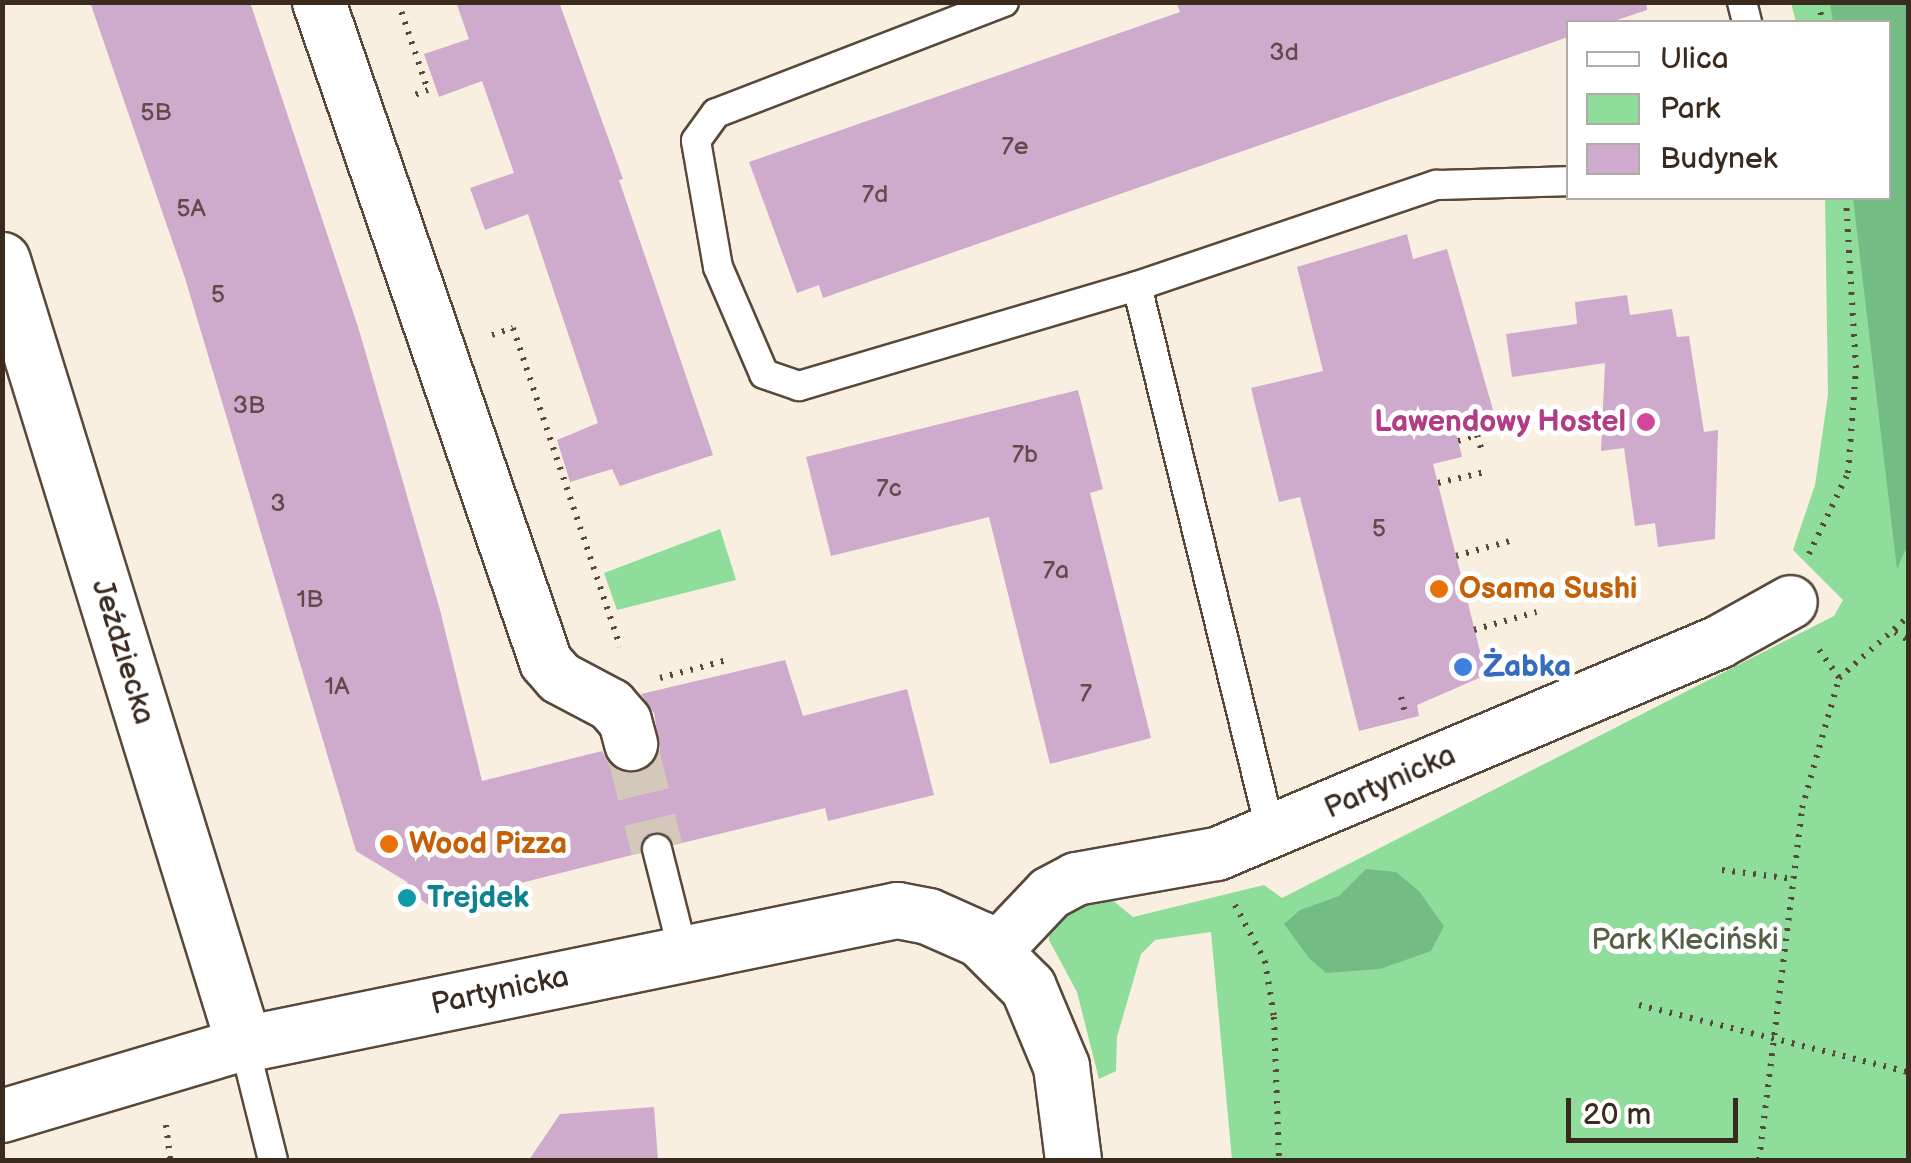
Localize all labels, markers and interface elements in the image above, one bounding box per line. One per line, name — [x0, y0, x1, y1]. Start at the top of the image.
legend — [1566, 20, 1891, 200]
house number: 3d — [1269, 38, 1299, 68]
text: Ulica — [1660, 41, 1729, 77]
text: Park — [1660, 91, 1720, 127]
house number: 5B — [140, 98, 172, 128]
house number: 7e — [1001, 132, 1029, 162]
text: Budynek — [1660, 141, 1777, 177]
house number: 7d — [862, 180, 888, 210]
house number: 5A — [176, 194, 206, 224]
house number: 5 — [211, 280, 225, 310]
house number: 3B — [233, 391, 265, 421]
place label: Lawendowy Hostel — [1373, 404, 1626, 440]
marker: Lawendowy Hostel — [1635, 411, 1657, 433]
house number: 7b — [1012, 440, 1038, 470]
house number: 7c — [876, 474, 902, 504]
house number: 3 — [270, 489, 286, 519]
house number: 5 — [1372, 514, 1386, 544]
house number: 7a — [1043, 556, 1069, 586]
place label: Osama Sushi — [1459, 571, 1637, 607]
street label: Jeździecka — [84, 575, 162, 729]
marker: Osama Sushi — [1428, 578, 1450, 600]
house number: 1B — [297, 585, 323, 615]
place label: Żabka — [1483, 649, 1571, 685]
marker: Żabka — [1452, 656, 1474, 678]
house number: 1A — [325, 672, 349, 702]
house number: 7 — [1080, 679, 1092, 709]
street label: Partynicka — [1319, 737, 1461, 827]
place label: Wood Pizza — [409, 826, 567, 862]
marker: Wood Pizza — [378, 833, 400, 855]
place label: Trejdek — [427, 880, 529, 916]
marker: Trejdek — [396, 887, 418, 909]
park label: Park Kleciński — [1591, 922, 1779, 958]
street label: Partynicka — [428, 959, 572, 1023]
scale bar — [1571, 1078, 1744, 1140]
text: 20 m — [1583, 1097, 1651, 1133]

